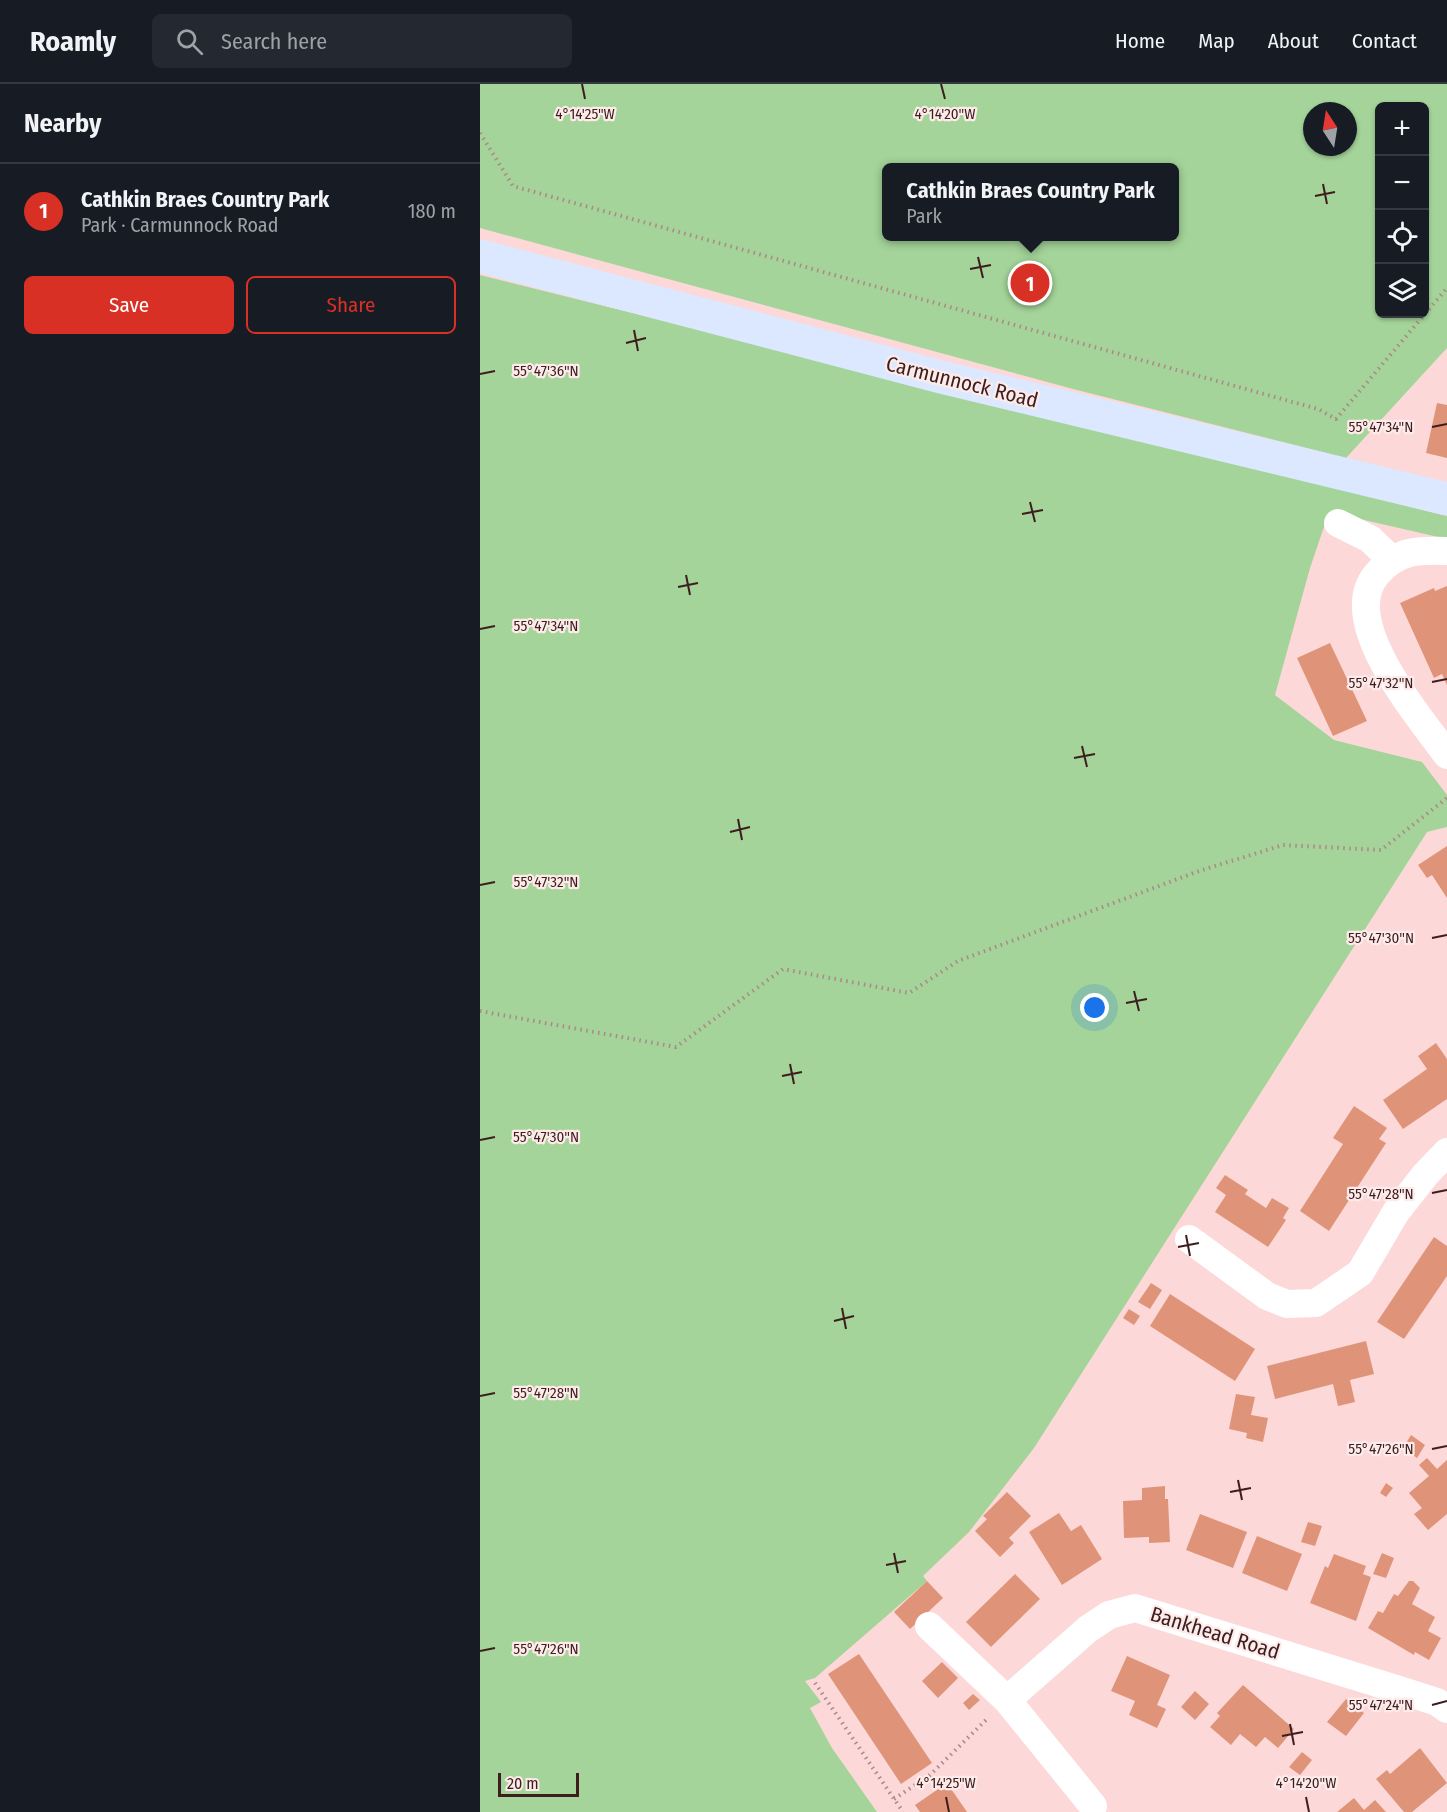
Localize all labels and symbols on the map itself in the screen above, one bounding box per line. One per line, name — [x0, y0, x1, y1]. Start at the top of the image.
north arrow — [1303, 102, 1357, 156]
text: 4°14'25"W — [555, 105, 615, 123]
text: 4°14'20"W — [915, 105, 975, 123]
pin: 1 — [1010, 260, 1050, 306]
street label: Carmunnock Road — [883, 351, 1041, 413]
text: 55°47'36"N — [513, 362, 579, 380]
text: 55°47'34"N — [1349, 418, 1413, 436]
text: 55°47'34"N — [514, 617, 578, 635]
text: 55°47'32"N — [1349, 674, 1413, 692]
text: 55°47'32"N — [514, 873, 578, 891]
text: 55°47'30"N — [1348, 929, 1414, 947]
your location — [1080, 993, 1109, 1022]
text: 55°47'30"N — [513, 1128, 579, 1146]
text: 55°47'28"N — [1348, 1185, 1414, 1203]
text: 55°47'28"N — [513, 1384, 579, 1402]
text: 55°47'26"N — [1348, 1440, 1414, 1458]
street label: Bankhead Road — [1147, 1601, 1283, 1665]
text: 55°47'26"N — [513, 1640, 579, 1658]
text: 55°47'24"N — [1349, 1696, 1413, 1714]
scale bar — [498, 1770, 579, 1798]
text: 4°14'25"W — [916, 1774, 976, 1792]
text: 4°14'20"W — [1276, 1774, 1336, 1792]

